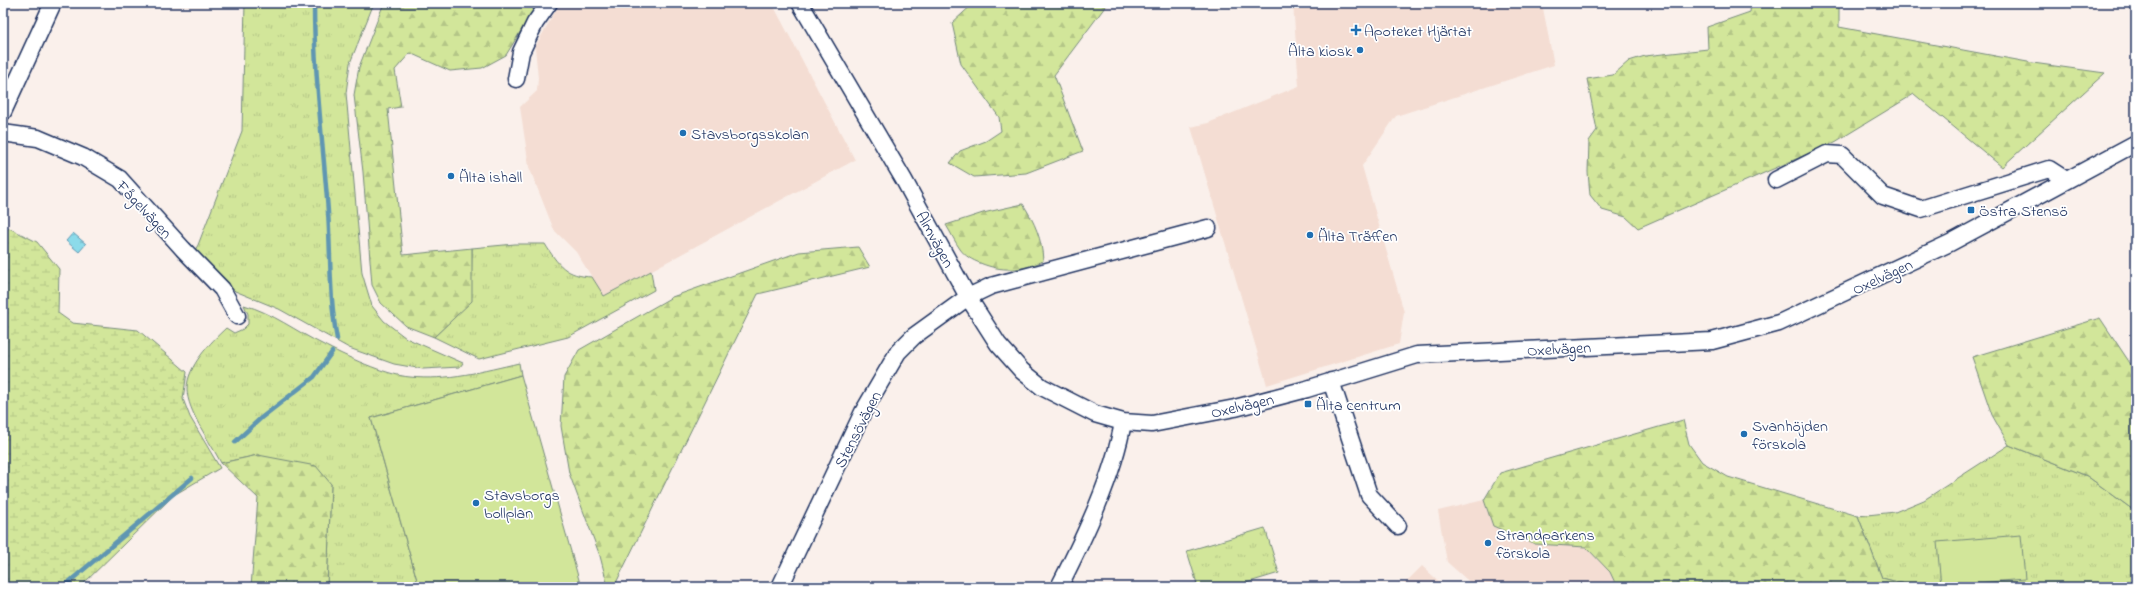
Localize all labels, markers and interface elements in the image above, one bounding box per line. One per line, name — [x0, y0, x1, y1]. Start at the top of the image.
place label: Apoteket Hjärtat — [1364, 20, 1473, 44]
marker: Apoteket Hjärtat — [1351, 25, 1361, 35]
place label: Älta kiosk — [1288, 40, 1353, 64]
marker: Älta kiosk — [1355, 45, 1365, 55]
place label: Stavsborgsskolan — [691, 123, 809, 147]
marker: Stavsborgsskolan — [678, 128, 688, 138]
place label: Älta ishall — [459, 166, 523, 190]
marker: Älta ishall — [446, 171, 456, 181]
street label: Fågelvägen — [109, 175, 177, 245]
place label: Östra Stensö — [1979, 200, 2068, 224]
marker: Östra Stensö — [1966, 205, 1976, 215]
street label: Almvägen — [909, 207, 960, 273]
place label: Älta Träffen — [1318, 225, 1397, 249]
marker: Älta Träffen — [1305, 230, 1315, 240]
street label: Oxelvägen — [1849, 253, 1917, 302]
street label: Oxelvägen — [1526, 336, 1592, 364]
street label: Stensövägen — [829, 387, 889, 473]
street label: Oxelvägen — [1209, 388, 1276, 426]
place label: Älta centrum — [1316, 394, 1401, 418]
marker: Älta centrum — [1303, 399, 1313, 409]
place label: Svanhöjden förskola — [1752, 415, 1828, 457]
marker: Svanhöjden förskola — [1739, 429, 1749, 439]
place label: Stavsborgs bollplan — [484, 484, 560, 526]
marker: Stavsborgs bollplan — [471, 498, 481, 508]
place label: Strandparkens förskola — [1496, 524, 1595, 566]
marker: Strandparkens förskola — [1483, 538, 1493, 548]

